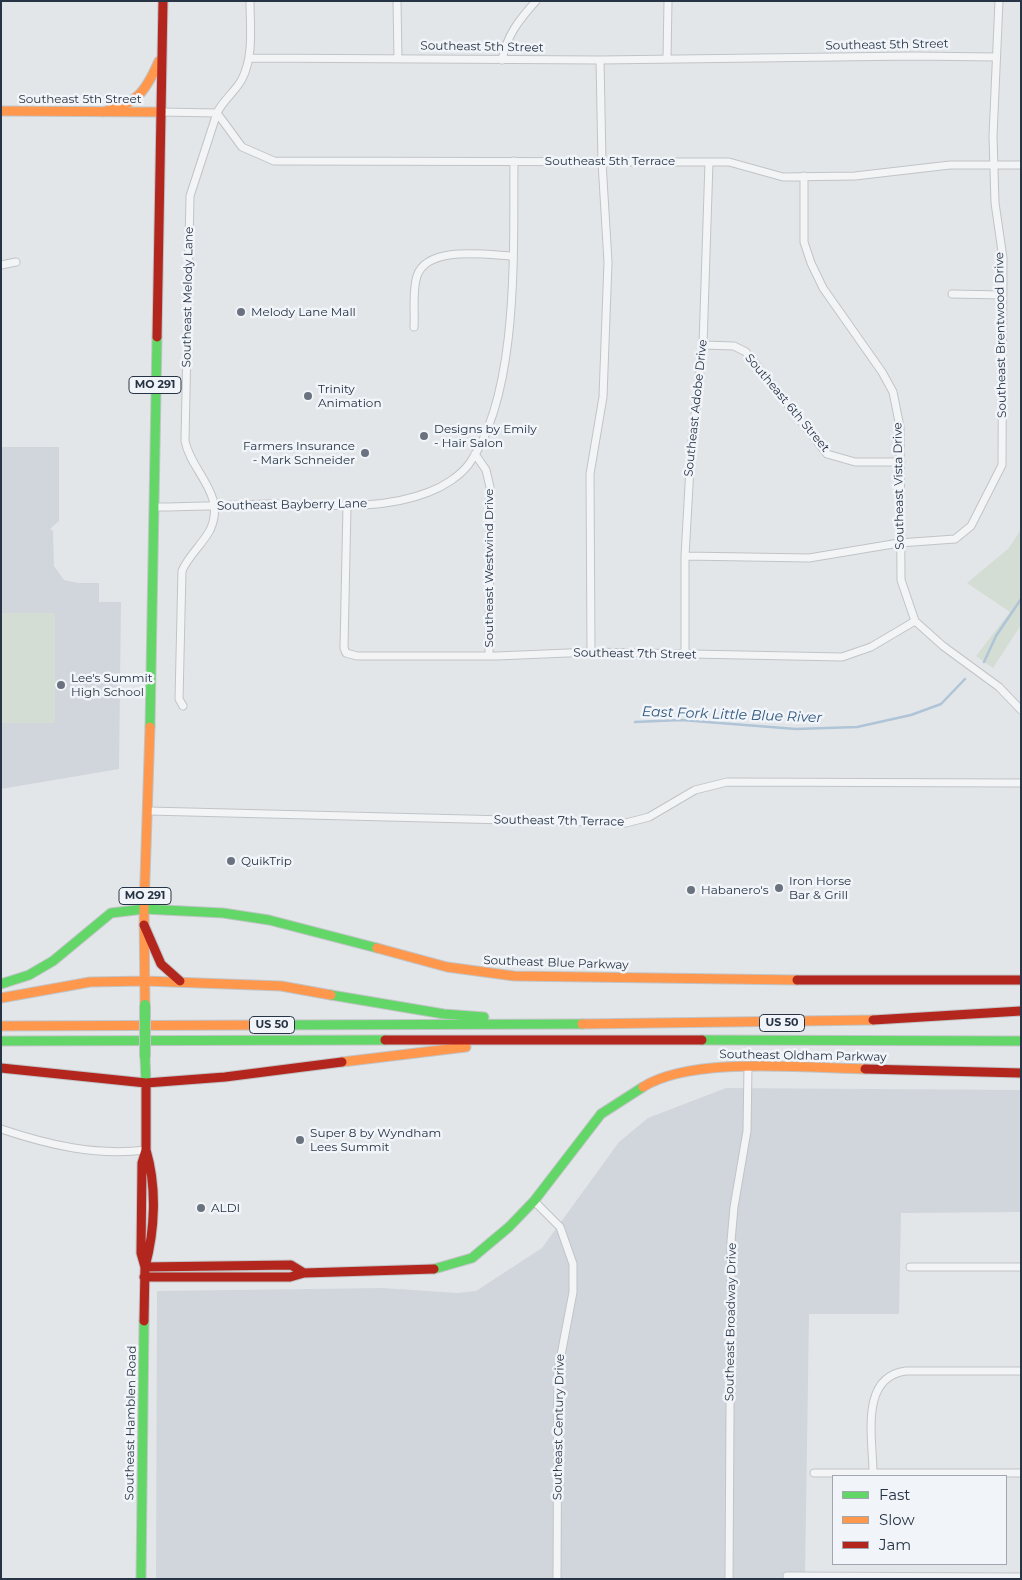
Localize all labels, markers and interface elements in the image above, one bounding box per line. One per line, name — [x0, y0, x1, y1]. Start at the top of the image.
street label: Southeast 5th Street — [825, 37, 949, 53]
street label: Southeast 5th Street — [420, 39, 544, 55]
street label: Southeast 5th Street — [18, 92, 142, 106]
street label: Southeast 5th Terrace — [545, 154, 675, 168]
street label: Southeast Melody Lane — [180, 227, 196, 367]
street label: Southeast Brentwood Drive — [992, 252, 1010, 418]
place label: Melody Lane Mall — [251, 305, 356, 319]
marker: Melody Lane Mall — [235, 306, 247, 318]
street label: Southeast Adobe Drive — [682, 339, 710, 477]
street label: Southeast 6th Street — [742, 351, 832, 455]
road number: MO 291 — [129, 376, 181, 394]
place label: Trinity Animation — [318, 382, 381, 410]
marker: Trinity Animation — [302, 390, 314, 402]
place label: Designs by Emily - Hair Salon — [434, 422, 537, 450]
street label: Southeast Vista Drive — [891, 422, 907, 550]
marker: Designs by Emily - Hair Salon — [418, 430, 430, 442]
place label: Farmers Insurance - Mark Schneider — [243, 439, 355, 467]
marker: Farmers Insurance - Mark Schneider — [359, 447, 371, 459]
street label: Southeast Westwind Drive — [482, 488, 496, 648]
street label: Southeast Bayberry Lane — [217, 496, 367, 514]
street label: Southeast 7th Street — [573, 646, 697, 662]
place label: Lee's Summit High School — [71, 671, 153, 699]
marker: Lee's Summit High School — [55, 679, 67, 691]
water label: East Fork Little Blue River — [642, 703, 822, 727]
street label: Southeast 7th Terrace — [494, 813, 624, 829]
place label: QuikTrip — [241, 854, 292, 868]
marker: QuikTrip — [225, 855, 237, 867]
place label: Iron Horse Bar & Grill — [789, 874, 851, 902]
marker: Iron Horse Bar & Grill — [773, 882, 785, 894]
place label: Habanero's — [701, 883, 769, 897]
marker: Habanero's — [685, 884, 697, 896]
road number: MO 291 — [119, 888, 171, 904]
street label: Southeast Blue Parkway — [483, 953, 629, 973]
road number: US 50 — [760, 1014, 804, 1032]
road number: US 50 — [250, 1016, 294, 1034]
street label: Southeast Oldham Parkway — [719, 1047, 887, 1065]
place label: Super 8 by Wyndham Lees Summit — [310, 1126, 441, 1154]
marker: Super 8 by Wyndham Lees Summit — [294, 1134, 306, 1146]
place label: ALDI — [211, 1201, 240, 1215]
marker: ALDI — [195, 1202, 207, 1214]
street label: Southeast Broadway Drive — [722, 1243, 740, 1401]
street label: Southeast Hamblen Road — [122, 1345, 140, 1501]
street label: Southeast Century Drive — [551, 1354, 567, 1500]
legend — [832, 1475, 1007, 1565]
text: Fast — [879, 1485, 910, 1504]
text: Slow — [879, 1510, 915, 1529]
text: Jam — [879, 1535, 911, 1554]

